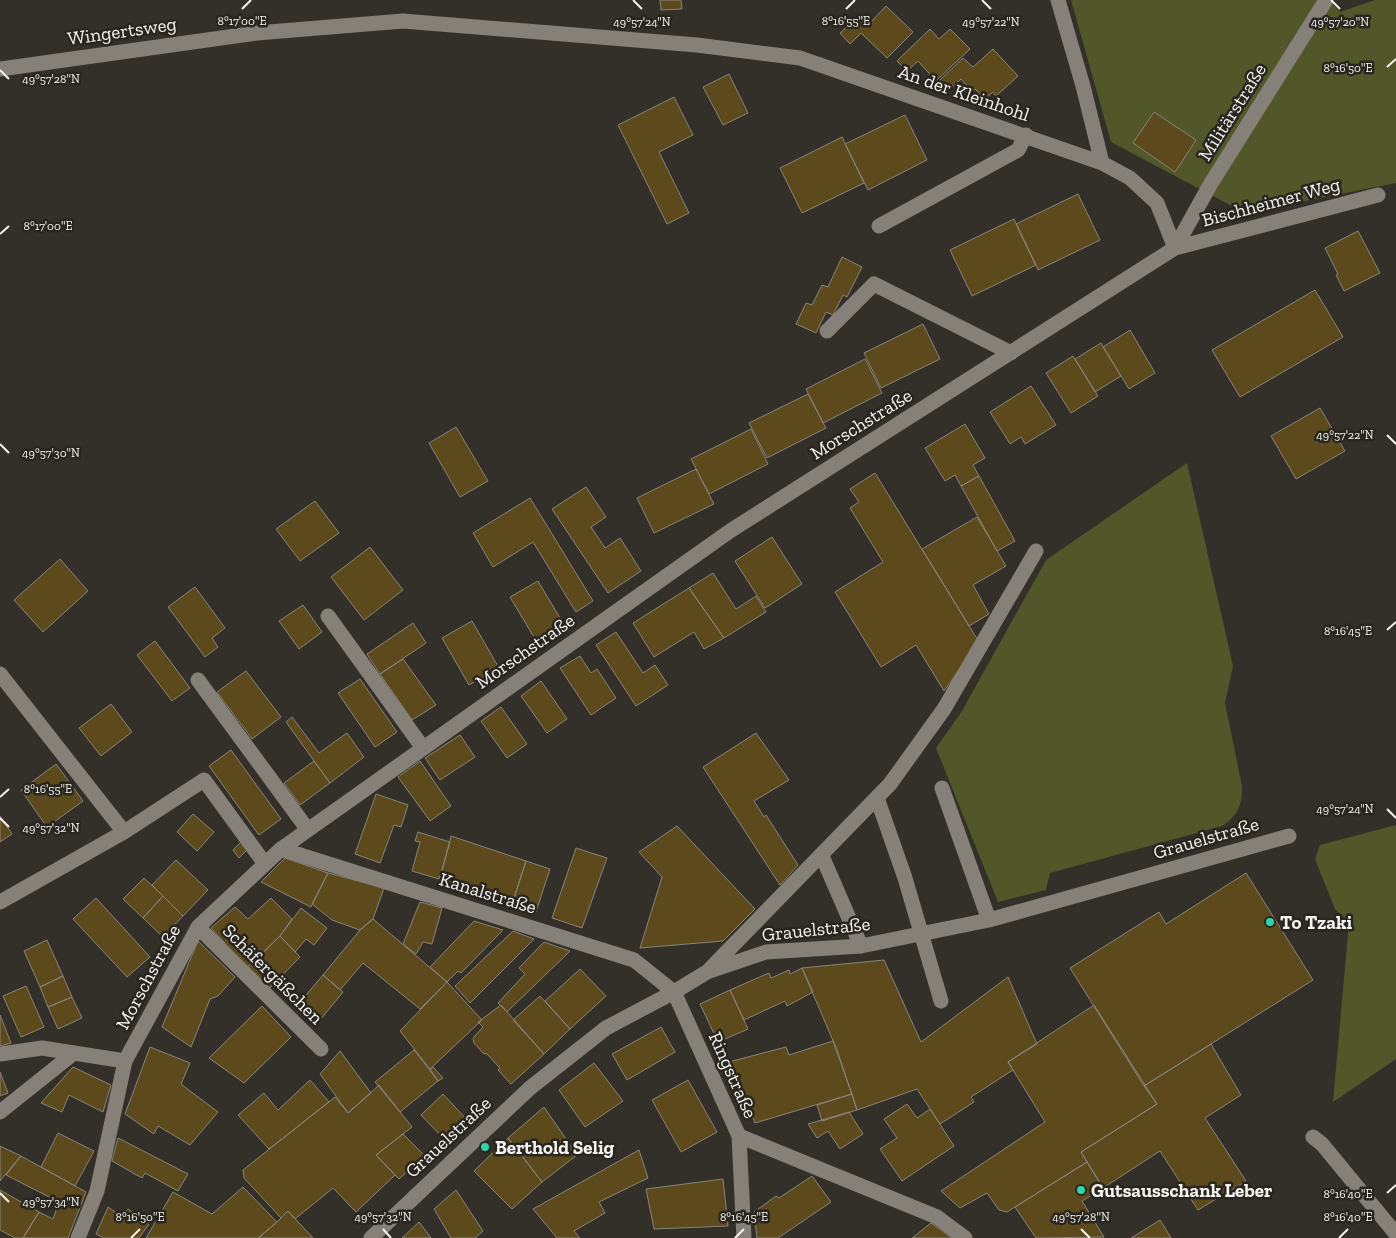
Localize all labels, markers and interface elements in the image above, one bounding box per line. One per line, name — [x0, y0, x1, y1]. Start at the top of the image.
street label: Wingertsweg — [66, 12, 179, 50]
text: 8°17'00"E — [218, 14, 266, 28]
text: 8°16'55"E — [822, 14, 870, 28]
text: 49°57'24"N — [613, 15, 671, 29]
text: 49°57'22"N — [962, 15, 1020, 29]
text: 49°57'20"N — [1311, 15, 1369, 29]
street label: Militärstraße — [1193, 59, 1271, 165]
street label: An der Kleinhohl — [895, 60, 1033, 126]
text: 8°16'50"E — [1323, 61, 1373, 75]
text: 49°57'28"N — [22, 72, 80, 86]
street label: Bischheimer Weg — [1199, 172, 1343, 232]
text: 8°17'00"E — [24, 219, 72, 233]
street label: Morschstraße — [806, 384, 916, 464]
text: 49°57'22"N — [1316, 428, 1374, 442]
text: 49°57'30"N — [22, 446, 80, 460]
street label: Morschstraße — [471, 608, 579, 694]
text: 8°16'45"E — [1324, 624, 1372, 638]
text: 8°16'55"E — [24, 782, 72, 796]
text: 49°57'24"N — [1316, 802, 1374, 816]
street label: Grauelstraße — [1151, 812, 1262, 864]
text: 49°57'32"N — [22, 821, 80, 835]
street label: Kanalstraße — [437, 867, 539, 919]
place label: To Tzaki — [1280, 911, 1352, 934]
street label: Grauelstraße — [761, 912, 871, 946]
marker: To Tzaki — [1264, 916, 1276, 928]
street label: Schäfergäßchen — [218, 919, 328, 1029]
street label: Morschstraße — [111, 920, 185, 1033]
street label: Ringstraße — [704, 1028, 762, 1122]
street label: Grauelstraße — [400, 1091, 496, 1183]
place label: Berthold Selig — [495, 1136, 615, 1159]
marker: Berthold Selig — [479, 1141, 491, 1153]
place label: Gutsausschank Leber — [1091, 1179, 1273, 1202]
marker: Gutsausschank Leber — [1075, 1184, 1087, 1196]
text: 8°16'40"E — [1324, 1187, 1372, 1201]
text: 49°57'34"N — [22, 1195, 80, 1209]
text: 8°16'50"E — [115, 1210, 165, 1224]
text: 49°57'32"N — [354, 1210, 412, 1224]
text: 8°16'45"E — [720, 1210, 768, 1224]
text: 49°57'28"N — [1052, 1210, 1110, 1224]
text: 8°16'40"E — [1324, 1210, 1372, 1224]

